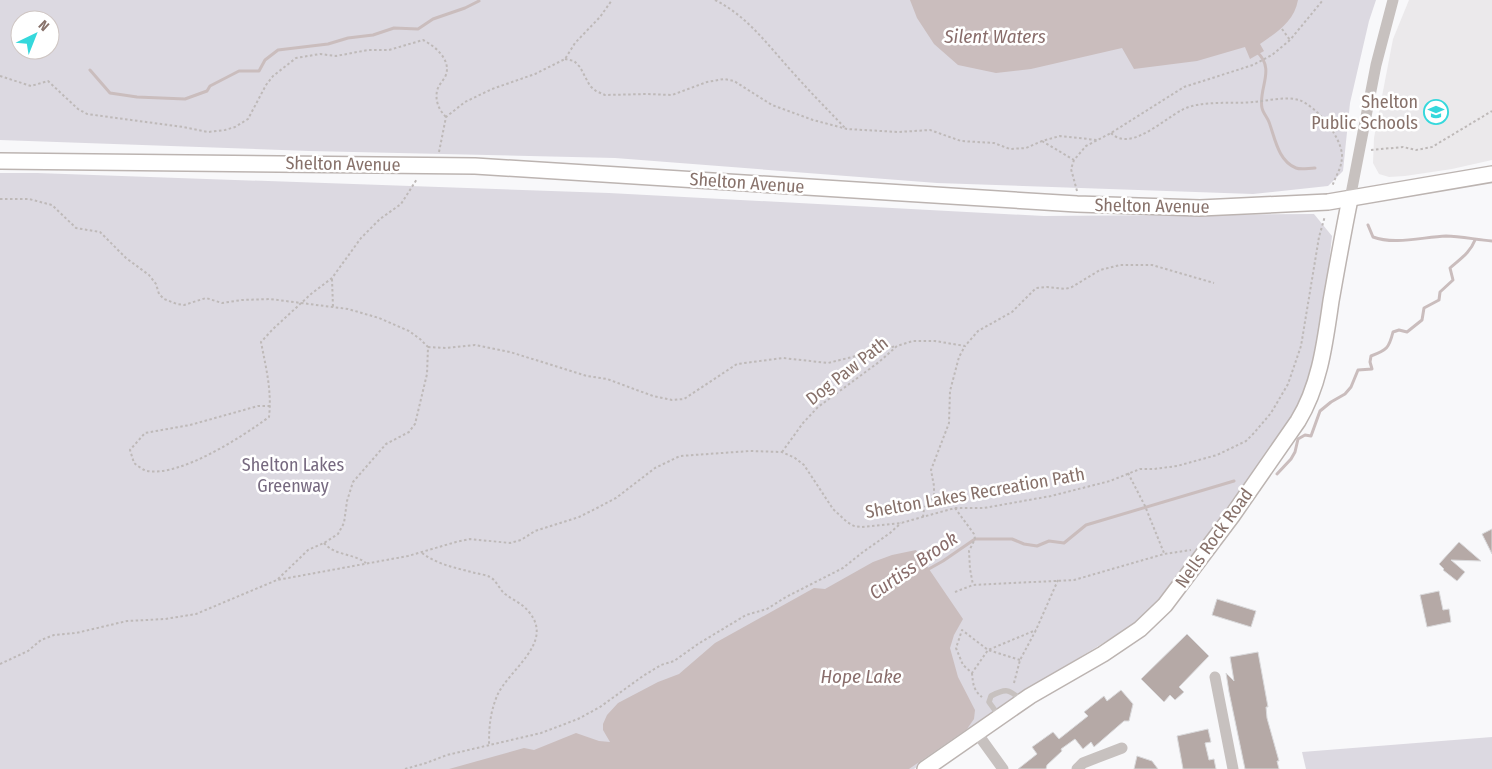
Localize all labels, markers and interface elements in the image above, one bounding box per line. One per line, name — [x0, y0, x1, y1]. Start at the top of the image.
north arrow — [10, 10, 60, 60]
text: N — [35, 17, 52, 35]
water label: Silent Waters — [943, 25, 1046, 48]
place label: Shelton Public Schools — [1311, 91, 1418, 134]
school or university icon: Shelton Public Schools — [1423, 99, 1449, 125]
street label: Shelton Avenue — [285, 152, 401, 176]
street label: Shelton Avenue — [689, 168, 805, 198]
street label: Shelton Avenue — [1094, 194, 1210, 218]
street label: Dog Paw Path — [801, 332, 893, 410]
park label: Shelton Lakes Greenway — [242, 454, 344, 497]
street label: Shelton Lakes Recreation Path — [864, 463, 1086, 523]
street label: Nells Rock Road — [1170, 484, 1258, 592]
water label: Curtiss Brook — [865, 527, 962, 604]
water label: Hope Lake — [820, 665, 902, 688]

